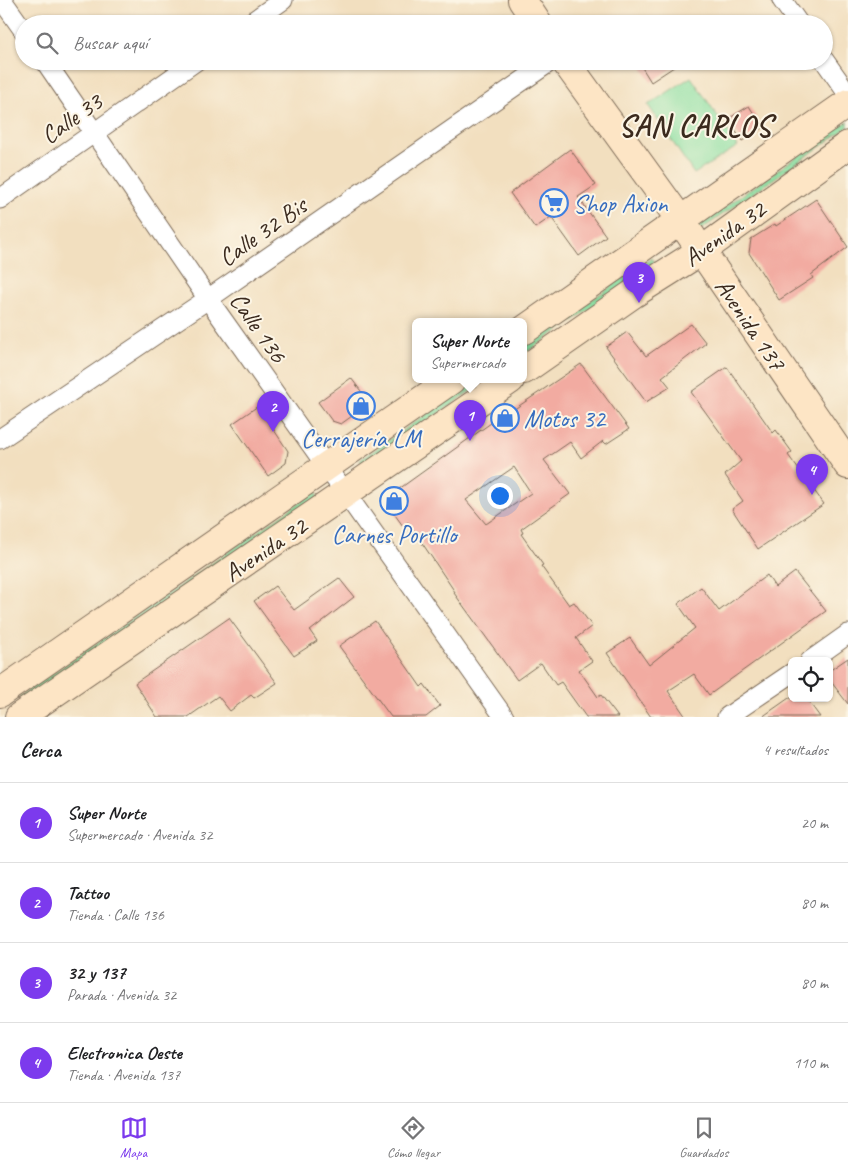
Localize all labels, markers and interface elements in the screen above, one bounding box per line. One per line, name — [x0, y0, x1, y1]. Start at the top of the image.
search box — [15, 15, 833, 70]
icon: search — [33, 29, 61, 57]
text: Buscar aquí — [73, 31, 147, 55]
street label: Calle 33 — [35, 85, 110, 151]
district label: SAN CARLOS — [618, 107, 778, 145]
supermarket icon: Shop Axion — [539, 188, 569, 218]
place label: Shop Axion — [573, 188, 668, 220]
street label: Calle 32 Bis — [212, 189, 315, 274]
street label: Avenida 32 — [677, 193, 773, 274]
pin: 3 — [623, 262, 655, 303]
street label: Avenida 137 — [708, 272, 794, 378]
street label: Calle 136 — [222, 286, 294, 370]
popup — [412, 318, 527, 383]
text: Super Norte — [430, 329, 509, 353]
text: Supermercado — [430, 353, 505, 373]
pin: 2 — [257, 391, 289, 432]
shop icon: Cerrajería LM — [346, 391, 376, 421]
pin: 1 — [454, 400, 486, 441]
shop icon: Motos 32 — [490, 403, 520, 433]
place label: Motos 32 — [524, 403, 607, 435]
place label: Cerrajería LM — [301, 423, 423, 455]
pin: 4 — [796, 454, 828, 495]
your location — [487, 483, 513, 509]
shop icon: Carnes Portillo — [379, 486, 409, 516]
street label: Avenida 32 — [218, 509, 315, 589]
place label: Carnes Portillo — [332, 519, 459, 551]
map controls — [788, 657, 833, 702]
button: locate — [788, 657, 833, 702]
text: Cerca — [20, 737, 61, 763]
text: 4 resultados — [763, 740, 828, 760]
text: Super Norte — [67, 801, 145, 825]
text: 1 — [32, 813, 40, 833]
text: 20 m — [801, 813, 828, 833]
text: Supermercado · Avenida 32 — [67, 825, 212, 845]
text: Tattoo — [67, 881, 109, 905]
text: 2 — [32, 893, 40, 913]
text: 80 m — [801, 893, 828, 913]
text: Tienda · Calle 136 — [67, 905, 164, 925]
text: 32 y 137 — [67, 961, 125, 985]
text: 3 — [32, 973, 40, 993]
text: 80 m — [801, 973, 828, 993]
text: Parada · Avenida 32 — [67, 985, 176, 1005]
text: Electronica Oeste — [67, 1041, 182, 1065]
text: 4 — [32, 1053, 40, 1073]
text: 110 m — [794, 1053, 828, 1073]
text: Tienda · Avenida 137 — [67, 1065, 180, 1085]
tab: Mapa — [120, 1114, 148, 1161]
tab: Cómo llegar — [387, 1114, 440, 1161]
tab: Guardados — [679, 1114, 728, 1161]

